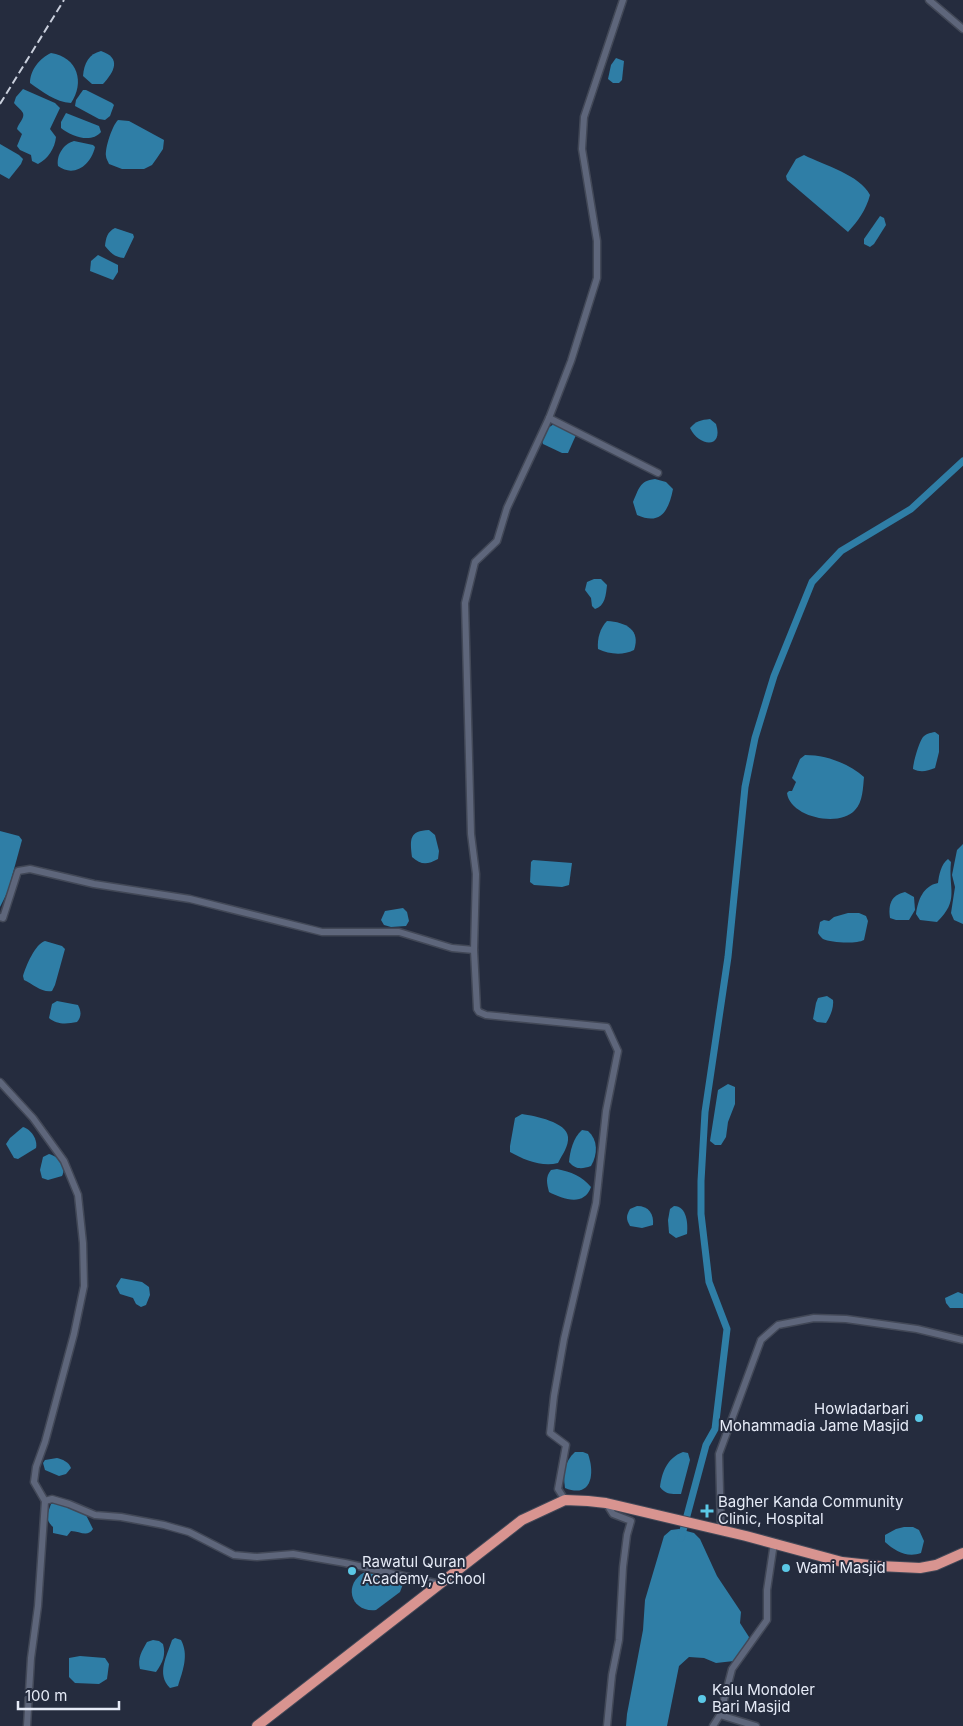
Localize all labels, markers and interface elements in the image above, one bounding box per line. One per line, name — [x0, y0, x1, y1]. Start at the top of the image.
place label: Howladarbari Mohammadia Jame Masjid — [720, 1399, 909, 1435]
marker: Howladarbari Mohammadia Jame Masjid — [913, 1412, 925, 1424]
place label: Bagher Kanda Community Clinic, Hospital — [718, 1492, 904, 1528]
marker: Bagher Kanda Community Clinic, Hospital — [700, 1504, 714, 1518]
place label: Rawatul Quran Academy, School — [362, 1552, 485, 1588]
place label: Wami Masjid — [796, 1558, 886, 1577]
marker: Wami Masjid — [780, 1562, 792, 1574]
marker: Rawatul Quran Academy, School — [346, 1565, 358, 1577]
scale bar — [18, 1678, 119, 1710]
place label: Kalu Mondoler Bari Masjid — [712, 1680, 815, 1716]
text: 100 m — [25, 1686, 67, 1705]
marker: Kalu Mondoler Bari Masjid — [696, 1693, 708, 1705]

